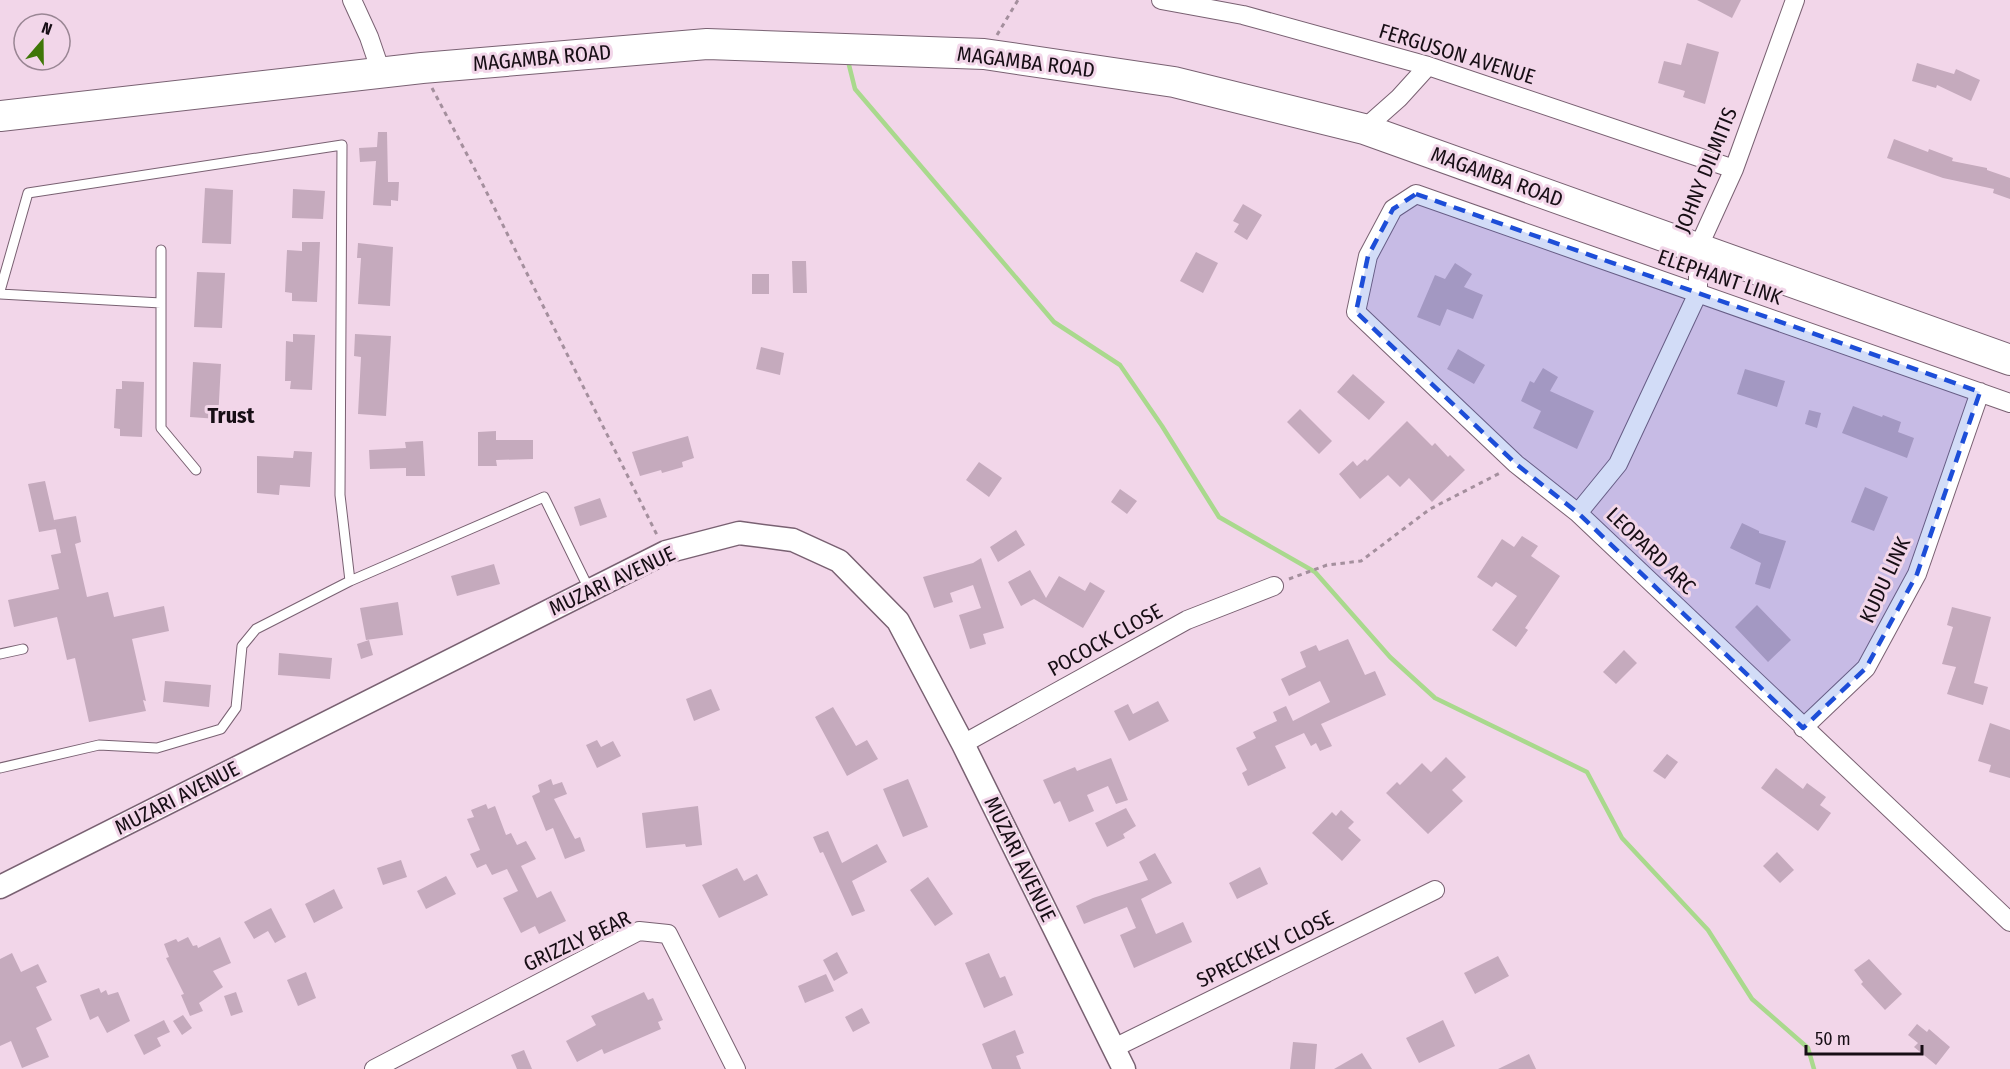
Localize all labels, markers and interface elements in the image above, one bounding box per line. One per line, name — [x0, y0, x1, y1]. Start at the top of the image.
north arrow — [12, 12, 72, 72]
text: N — [39, 18, 55, 39]
street label: FERGUSON AVENUE — [1376, 18, 1538, 90]
street label: MAGAMBA ROAD — [472, 39, 612, 77]
street label: MAGAMBA ROAD — [956, 41, 1096, 83]
street label: JOHNY DILMITIS — [1669, 104, 1743, 236]
street label: MAGAMBA ROAD — [1427, 141, 1567, 213]
street label: ELEPHANT LINK — [1654, 244, 1786, 311]
district label: Trust — [208, 402, 255, 429]
street label: LEOPARD ARC — [1601, 502, 1701, 600]
street label: KUDU LINK — [1854, 532, 1916, 627]
street label: MUZARI AVENUE — [545, 540, 679, 622]
street label: POCOCK CLOSE — [1043, 598, 1167, 682]
street label: MUZARI AVENUE — [110, 755, 244, 840]
street label: MUZARI AVENUE — [978, 792, 1062, 926]
street label: GRIZZLY BEAR — [519, 905, 635, 977]
street label: SPRECKELY CLOSE — [1192, 905, 1338, 993]
scale bar — [1806, 1018, 1922, 1056]
text: 50 m — [1815, 1028, 1851, 1050]

